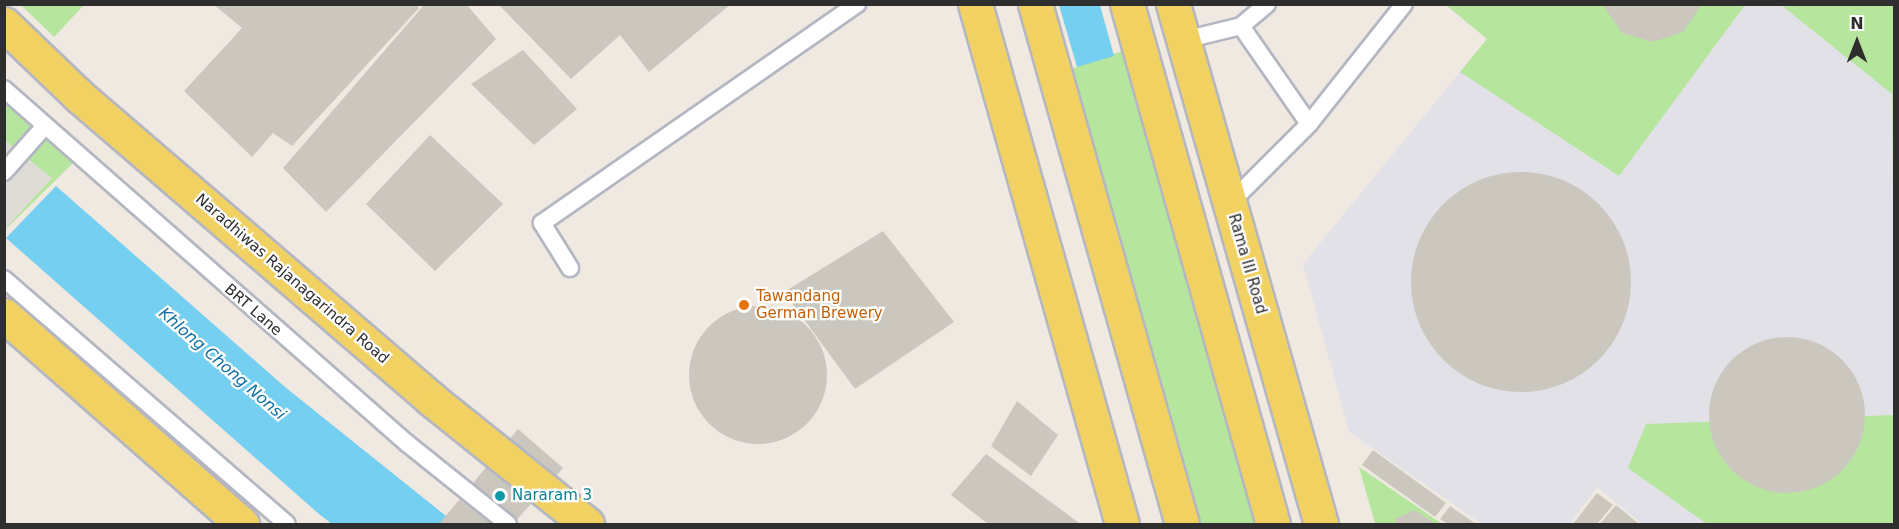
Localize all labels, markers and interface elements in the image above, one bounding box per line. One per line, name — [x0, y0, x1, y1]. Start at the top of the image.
north arrow — [1827, 12, 1887, 72]
text: N — [1850, 14, 1864, 33]
street label: Naradhiwas Rajanagarindra Road — [192, 190, 392, 368]
street label: Rama III Road — [1224, 212, 1270, 316]
street label: BRT Lane — [221, 280, 285, 340]
place label: Tawandang German Brewery — [756, 287, 883, 322]
marker: Tawandang German Brewery — [737, 298, 751, 312]
water label: Khlong Chong Nonsi — [155, 304, 289, 424]
place label: Nararam 3 — [512, 487, 592, 505]
marker: Nararam 3 — [493, 489, 507, 503]

